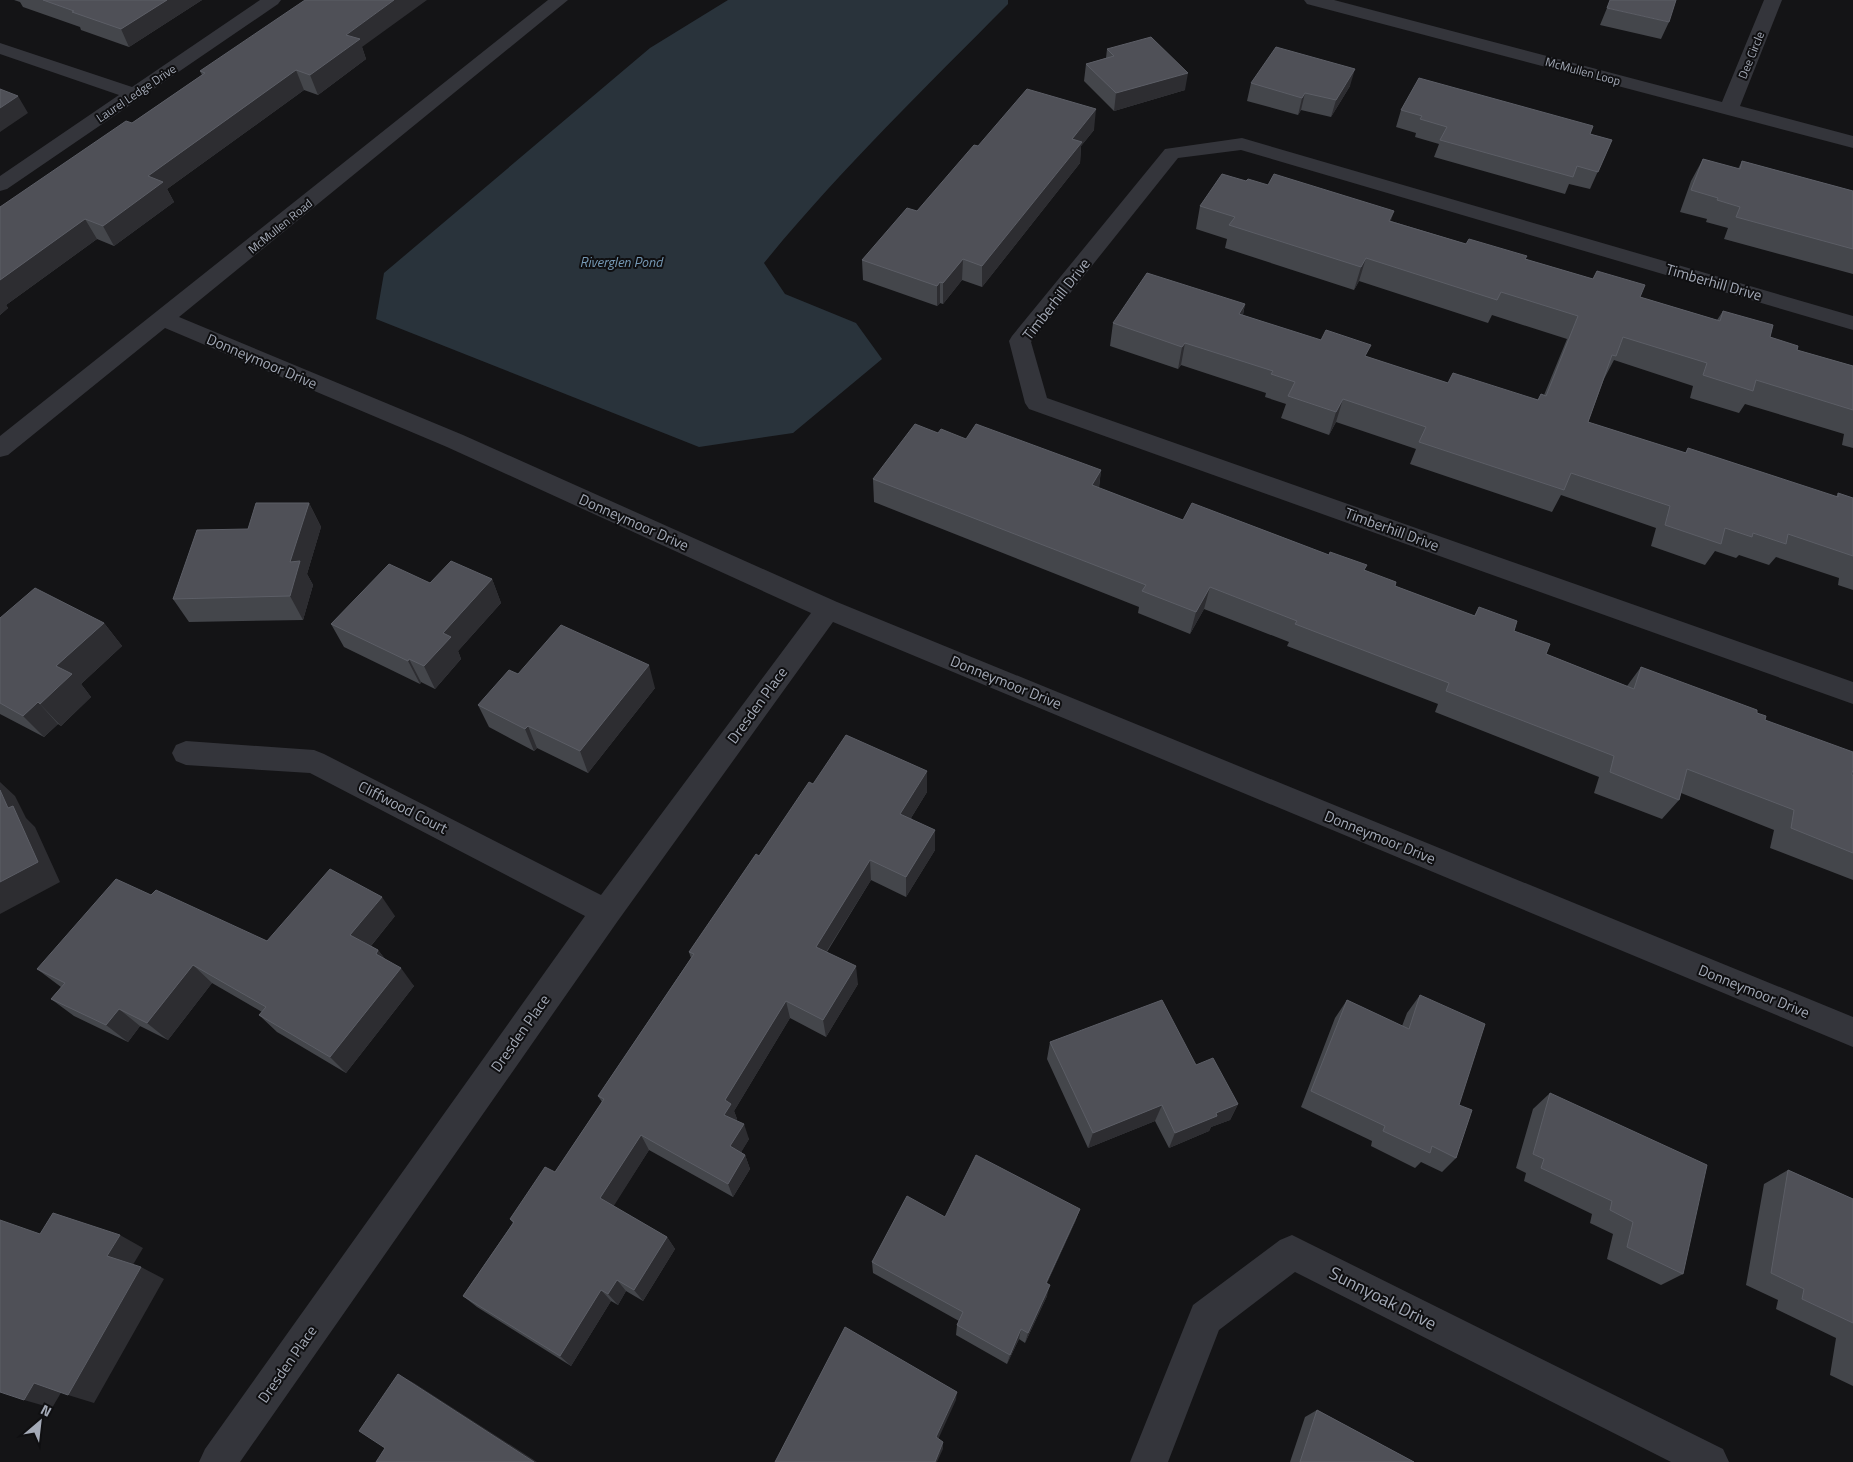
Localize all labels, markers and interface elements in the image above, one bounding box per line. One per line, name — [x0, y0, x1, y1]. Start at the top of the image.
street label: Dee Circle — [1733, 28, 1769, 82]
street label: McMullen Loop — [1543, 52, 1623, 90]
street label: Laurel Ledge Drive — [92, 59, 180, 127]
street label: McMullen Road — [244, 194, 316, 258]
water label: Riverglen Pond — [580, 251, 664, 272]
street label: Timberhill Drive — [1017, 253, 1095, 345]
street label: Timberhill Drive — [1663, 257, 1765, 307]
street label: Donneymoor Drive — [203, 327, 321, 395]
street label: Donneymoor Drive — [575, 487, 693, 557]
street label: Timberhill Drive — [1342, 501, 1442, 557]
street label: Donneymoor Drive — [947, 649, 1065, 715]
street label: Dresden Place — [721, 662, 793, 748]
street label: Cliffwood Court — [354, 775, 452, 840]
street label: Donneymoor Drive — [1321, 804, 1439, 870]
street label: Donneymoor Drive — [1695, 958, 1813, 1024]
street label: Dresden Place — [485, 990, 555, 1076]
street label: Sunnyoak Drive — [1325, 1259, 1441, 1337]
street label: Dresden Place — [252, 1321, 322, 1407]
north arrow — [15, 1397, 65, 1447]
text: N — [37, 1399, 56, 1422]

